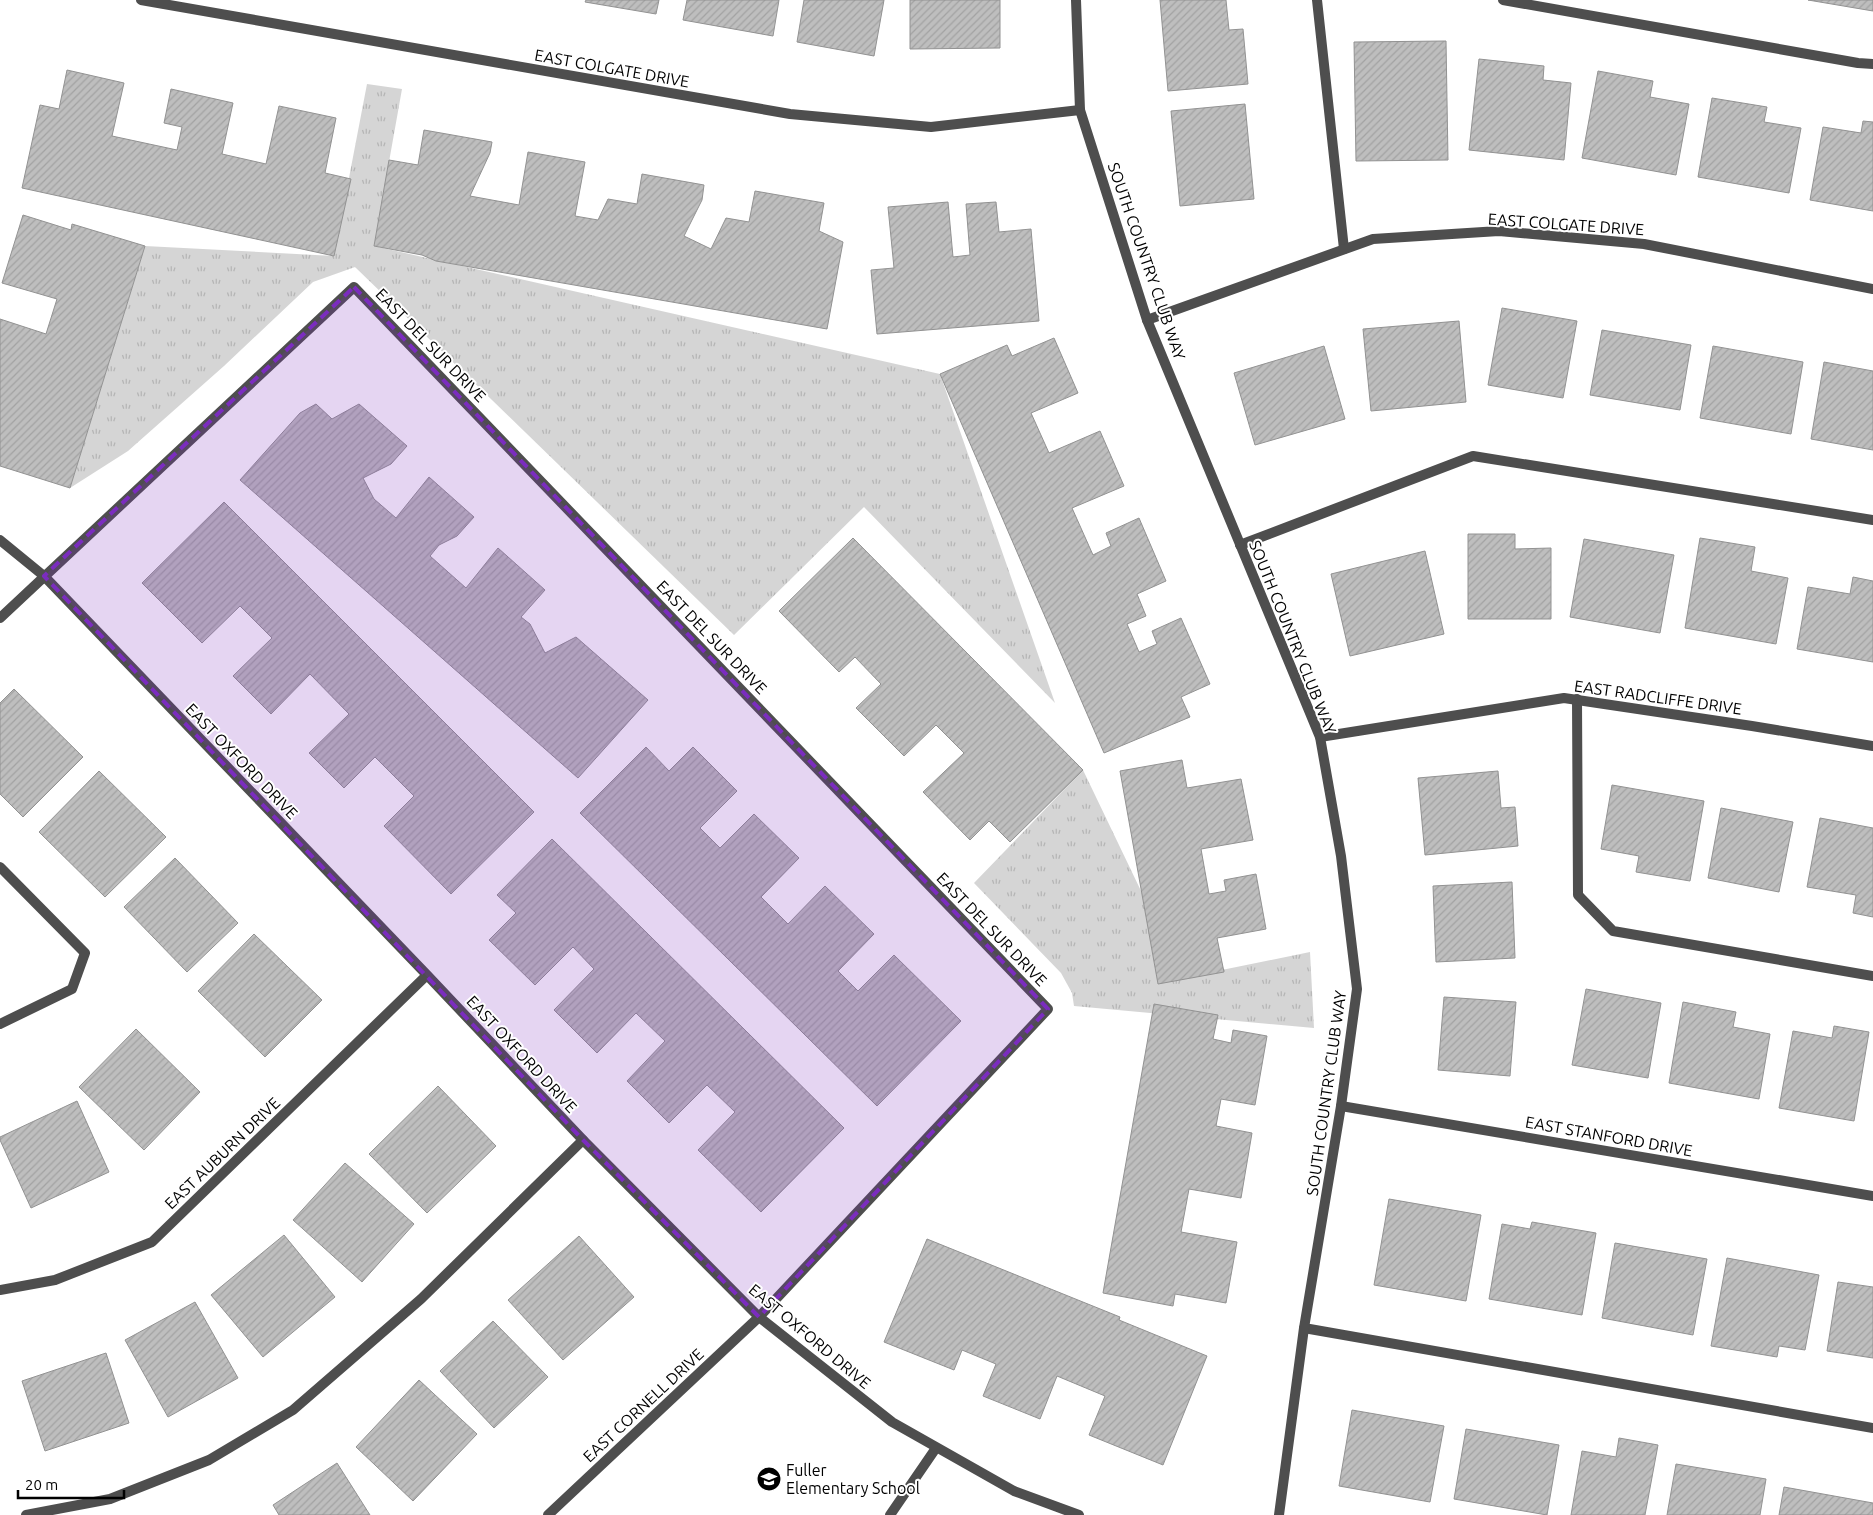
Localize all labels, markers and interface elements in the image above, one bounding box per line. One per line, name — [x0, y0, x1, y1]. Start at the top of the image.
street label: EAST COLGATE DRIVE — [533, 46, 691, 90]
street label: SOUTH COUNTRY CLUB WAY — [1105, 160, 1189, 363]
street label: EAST COLGATE DRIVE — [1487, 210, 1645, 238]
street label: EAST DEL SUR DRIVE — [372, 285, 490, 405]
street label: SOUTH COUNTRY CLUB WAY — [1246, 538, 1340, 737]
street label: EAST DEL SUR DRIVE — [653, 577, 771, 697]
street label: EAST RADCLIFFE DRIVE — [1573, 676, 1743, 718]
street label: EAST OXFORD DRIVE — [182, 700, 302, 822]
street label: EAST DEL SUR DRIVE — [933, 869, 1051, 989]
street label: SOUTH COUNTRY CLUB WAY — [1303, 988, 1349, 1197]
street label: EAST OXFORD DRIVE — [463, 992, 581, 1116]
street label: EAST AUBURN DRIVE — [161, 1093, 283, 1213]
street label: EAST STANFORD DRIVE — [1524, 1112, 1694, 1160]
street label: EAST OXFORD DRIVE — [746, 1280, 874, 1392]
street label: EAST CORNELL DRIVE — [579, 1345, 707, 1465]
place label: Fuller Elementary School — [786, 1461, 920, 1497]
school or university icon: Fuller Elementary School — [756, 1466, 782, 1492]
scale bar — [18, 1468, 124, 1500]
text: 20 m — [25, 1476, 58, 1493]

